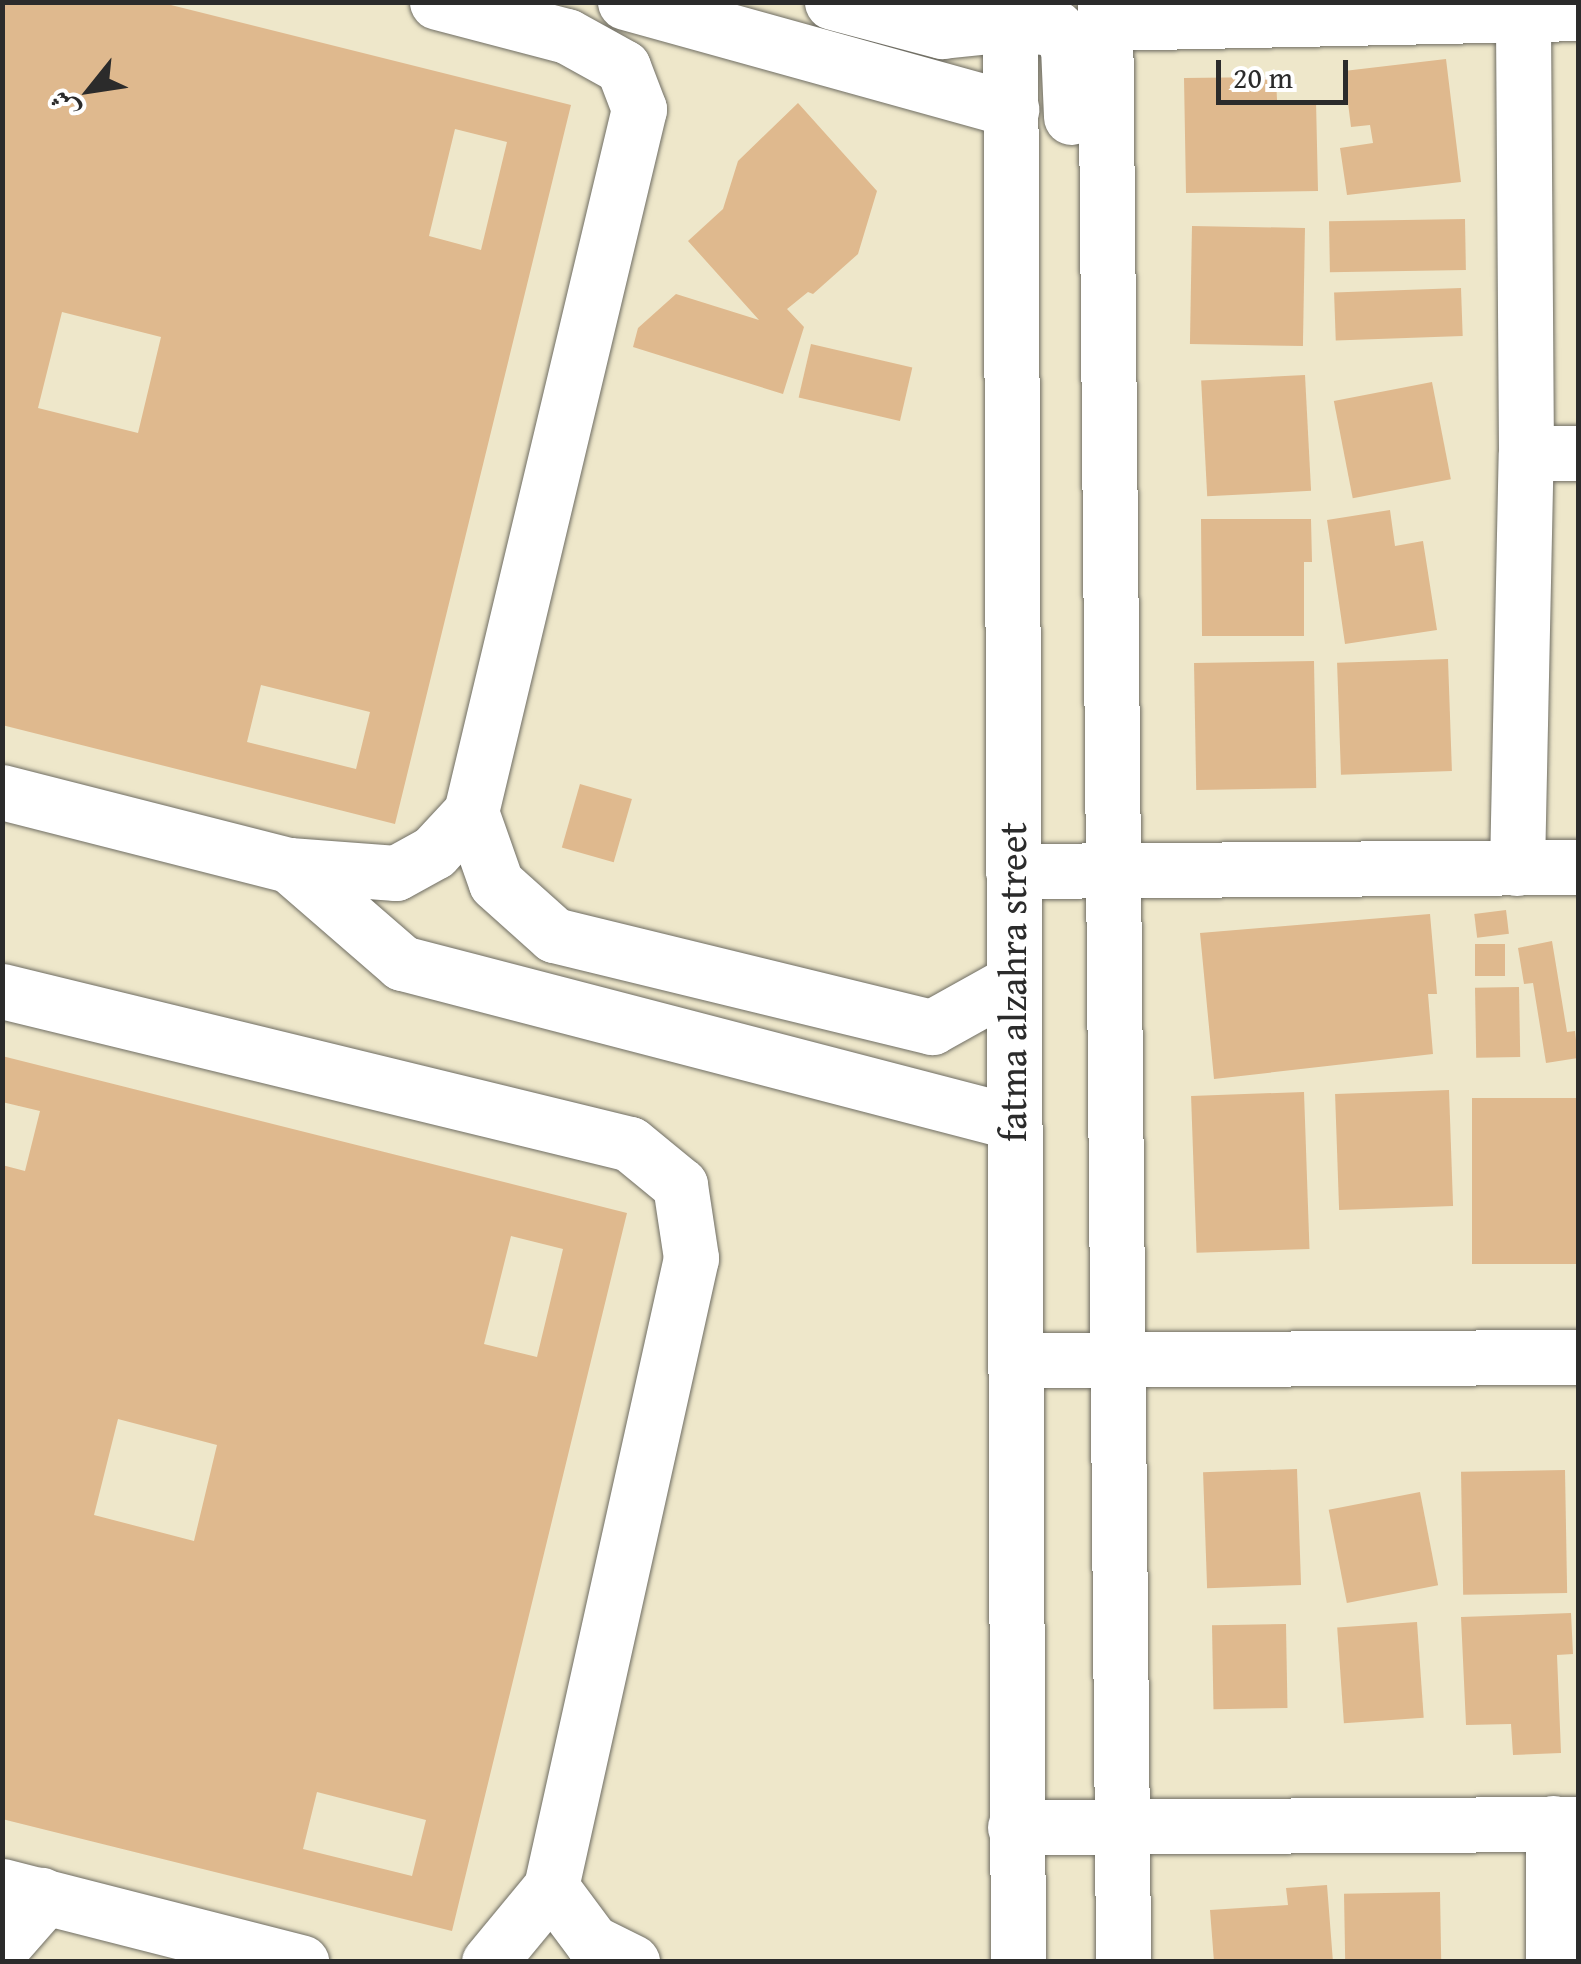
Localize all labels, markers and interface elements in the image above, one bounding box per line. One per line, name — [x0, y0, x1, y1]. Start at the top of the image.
north arrow — [40, 40, 140, 140]
scale bar — [1221, 40, 1354, 102]
text: 20 m — [1233, 55, 1293, 99]
text: ش — [39, 83, 88, 128]
street label: fatma alzahra street — [990, 822, 1036, 1142]

